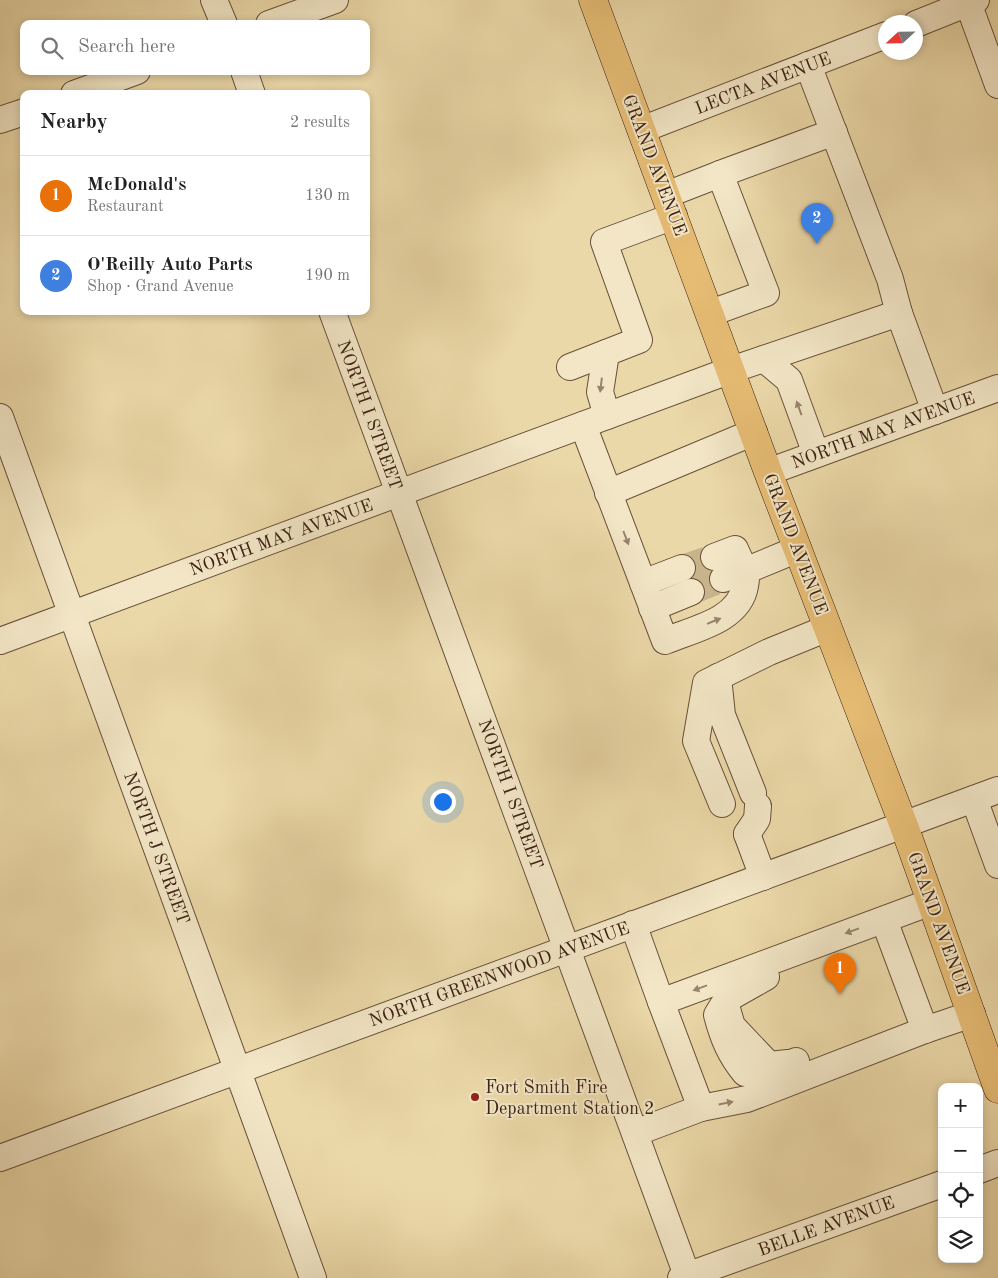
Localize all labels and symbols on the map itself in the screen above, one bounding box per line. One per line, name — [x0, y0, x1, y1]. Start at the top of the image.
north arrow — [878, 15, 923, 60]
street label: LECTA AVENUE — [693, 50, 834, 118]
street label: GRAND AVENUE — [619, 92, 689, 239]
pin: 2 — [801, 203, 833, 244]
street label: NORTH I STREET — [334, 338, 405, 493]
one-way arrow — [597, 377, 605, 393]
street label: NORTH MAY AVENUE — [789, 389, 977, 473]
one-way arrow — [795, 401, 802, 416]
street label: GRAND AVENUE — [760, 471, 830, 618]
street label: NORTH MAY AVENUE — [187, 496, 375, 580]
one-way arrow — [622, 531, 630, 545]
one-way arrow — [706, 617, 721, 624]
street label: NORTH I STREET — [475, 717, 546, 872]
street label: NORTH J STREET — [120, 770, 192, 927]
your location — [430, 789, 456, 815]
street label: GRAND AVENUE — [904, 850, 972, 997]
street label: NORTH GREENWOOD AVENUE — [367, 919, 632, 1031]
one-way arrow — [845, 928, 860, 935]
pin: 1 — [824, 953, 856, 994]
one-way arrow — [692, 984, 707, 992]
place label: Fort Smith Fire Department Station 2 — [485, 1079, 655, 1118]
marker: Fort Smith Fire Department Station 2 — [469, 1091, 481, 1103]
one-way arrow — [718, 1099, 734, 1107]
street label: BELLE AVENUE — [756, 1194, 897, 1260]

